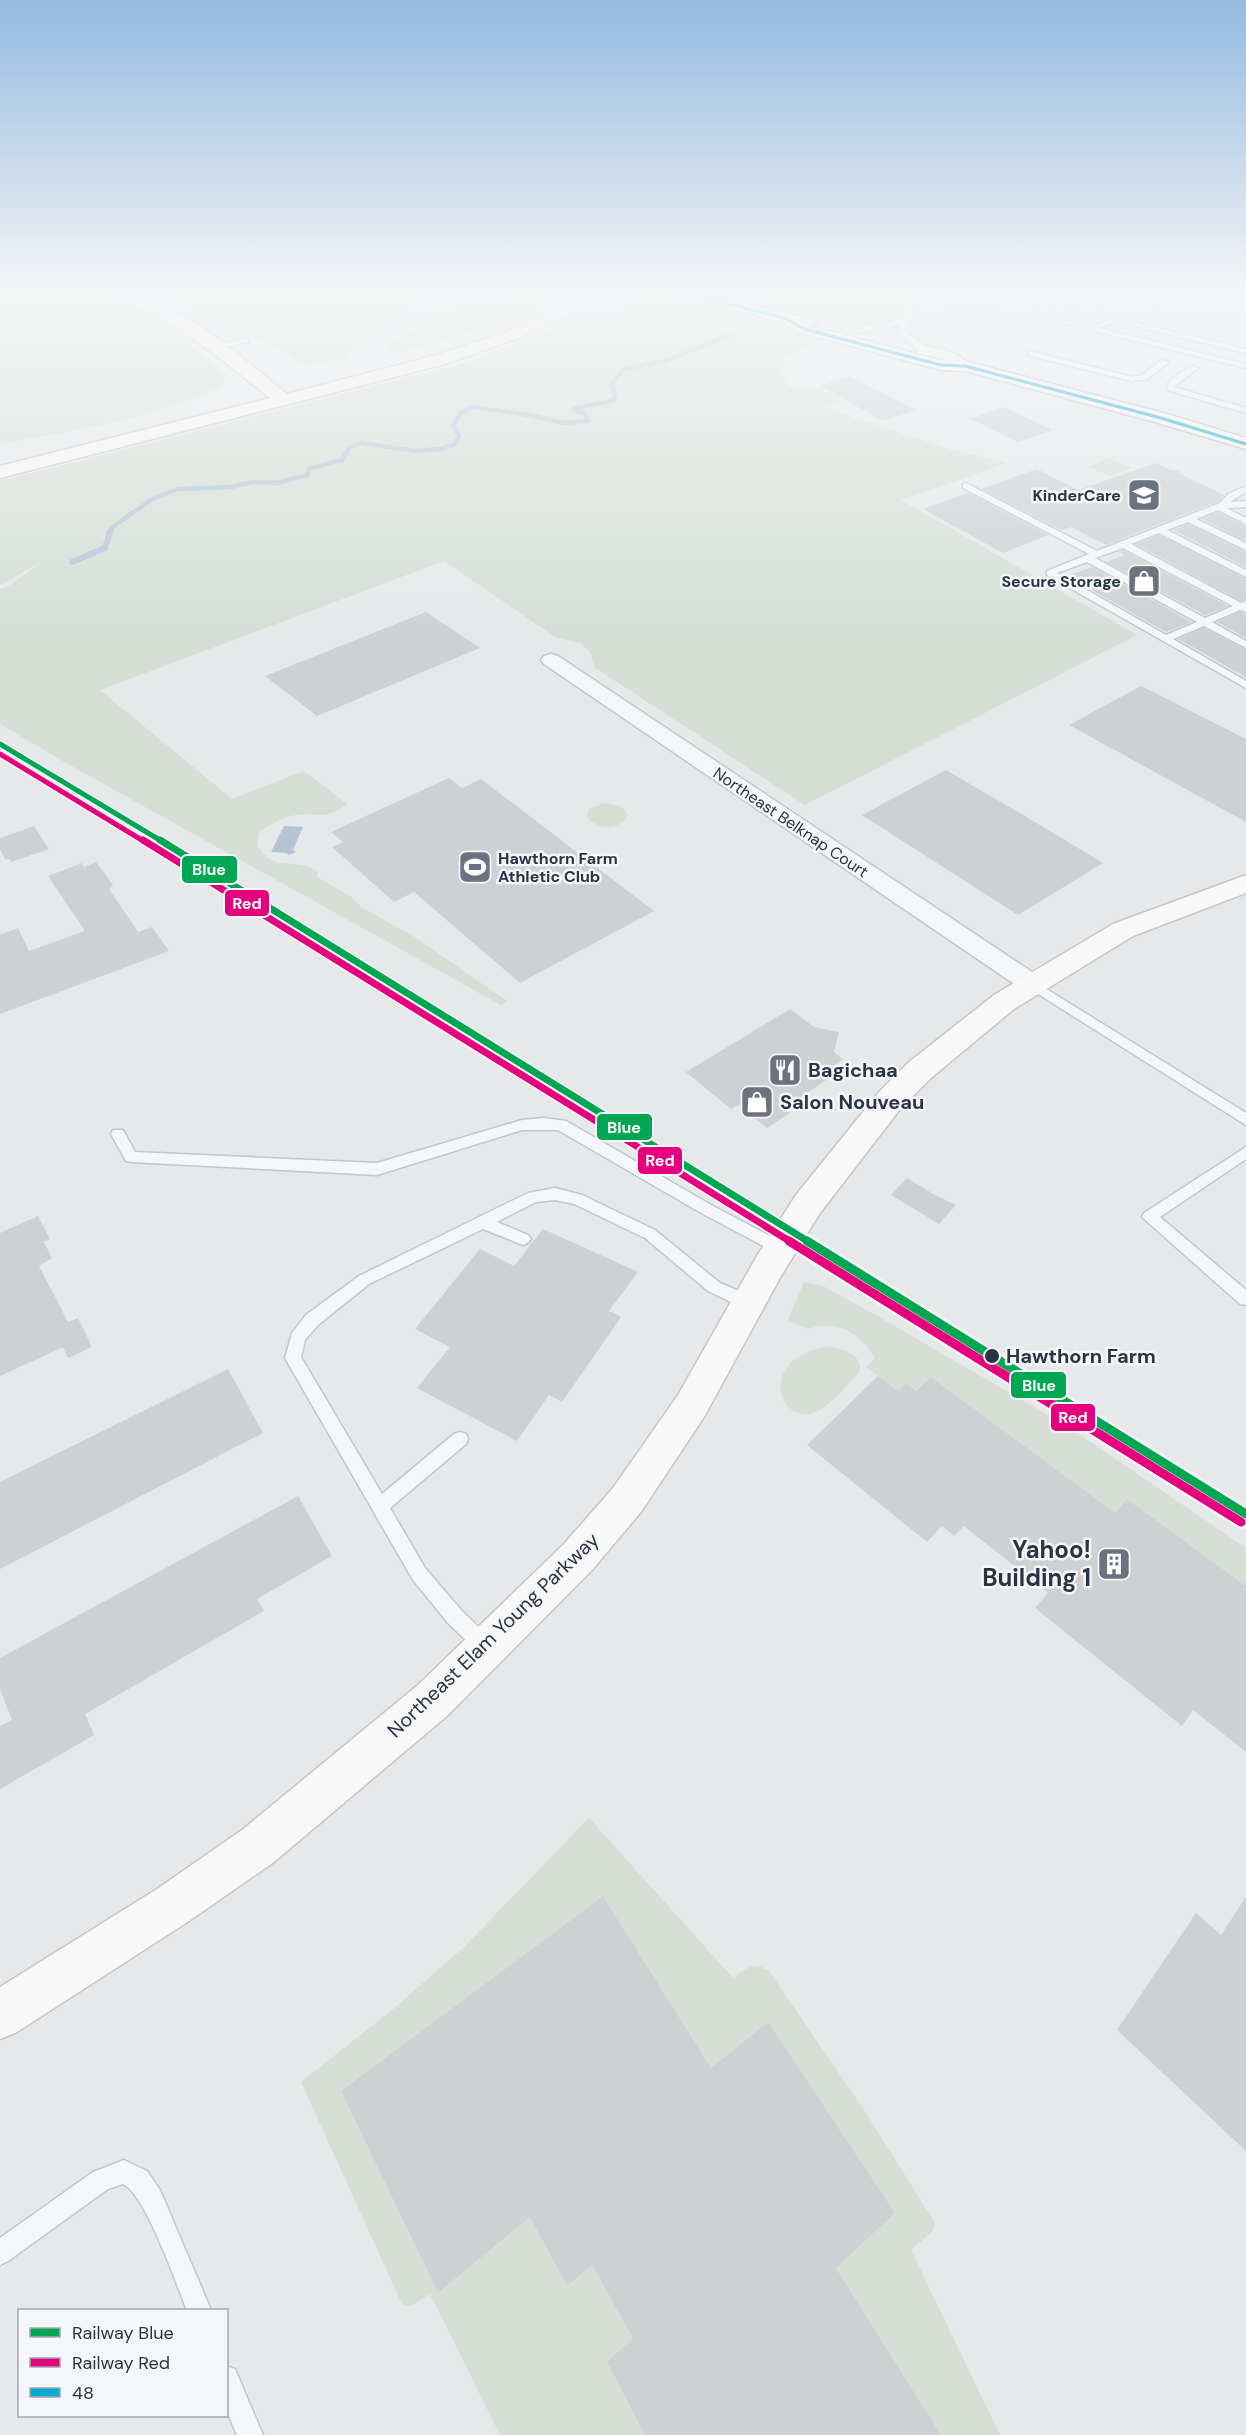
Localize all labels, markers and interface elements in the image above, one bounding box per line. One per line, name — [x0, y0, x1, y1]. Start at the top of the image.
school or university icon: KinderCare — [1126, 477, 1162, 513]
place label: KinderCare — [1032, 485, 1121, 506]
shop icon: Secure Storage — [1126, 563, 1162, 599]
place label: Secure Storage — [1001, 571, 1121, 592]
street label: Northeast Belknap Court — [709, 763, 872, 882]
place label: Hawthorn Farm Athletic Club — [498, 848, 618, 887]
sports icon: Hawthorn Farm Athletic Club — [457, 849, 493, 885]
line badge: Blue — [181, 855, 238, 884]
text: Blue — [192, 859, 226, 880]
line badge: Red — [224, 889, 270, 917]
text: Red — [232, 893, 262, 914]
restaurant icon: Bagichaa — [767, 1052, 803, 1088]
place label: Bagichaa — [808, 1057, 898, 1083]
shop icon: Salon Nouveau — [739, 1084, 775, 1120]
place label: Salon Nouveau — [780, 1089, 924, 1115]
line badge: Blue — [596, 1113, 653, 1141]
text: Blue — [607, 1117, 641, 1138]
line badge: Red — [637, 1146, 683, 1175]
text: Red — [645, 1150, 675, 1171]
place label: Hawthorn Farm — [1006, 1343, 1156, 1369]
marker: Hawthorn Farm — [983, 1347, 1001, 1365]
line badge: Blue — [1010, 1371, 1067, 1399]
text: Blue — [1022, 1375, 1056, 1396]
line badge: Red — [1050, 1403, 1096, 1432]
text: Red — [1058, 1407, 1088, 1428]
street label: Northeast Elam Young Parkway — [382, 1527, 604, 1743]
place label: Yahoo! Building 1 — [982, 1534, 1091, 1593]
building icon: Yahoo! Building 1 — [1096, 1546, 1132, 1582]
legend — [18, 2309, 228, 2417]
text: Railway Blue — [72, 2321, 174, 2345]
text: Railway Red — [72, 2351, 170, 2375]
text: 48 — [72, 2381, 94, 2405]

